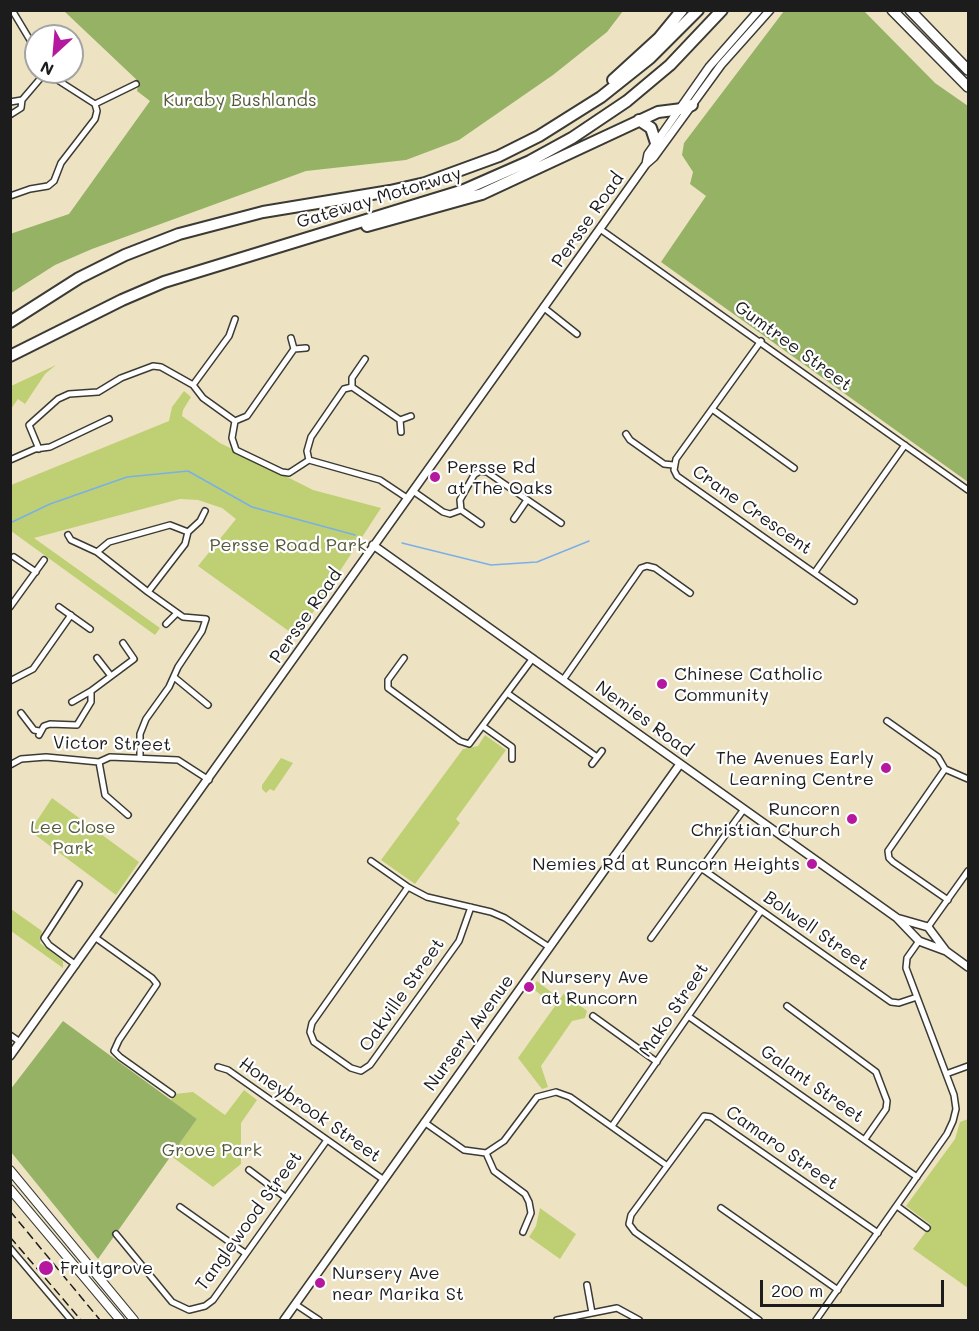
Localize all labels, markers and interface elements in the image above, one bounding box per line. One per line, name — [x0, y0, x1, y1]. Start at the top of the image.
north arrow — [24, 24, 84, 84]
text: N — [37, 57, 57, 81]
park label: Kuraby Bushlands — [163, 89, 317, 111]
street label: Gateway Motorway — [294, 163, 464, 233]
street label: Persse Road — [547, 169, 629, 271]
street label: Gumtree Street — [730, 296, 856, 396]
place label: Persse Rd at The Oaks — [447, 456, 553, 498]
street label: Crane Crescent — [688, 461, 816, 559]
marker: Persse Rd at The Oaks — [428, 470, 442, 484]
park label: Persse Road Park — [210, 534, 366, 556]
street label: Persse Road — [265, 565, 347, 667]
place label: Chinese Catholic Community — [674, 663, 823, 706]
street label: Nemies Road — [591, 677, 697, 761]
marker: Chinese Catholic Community — [655, 677, 669, 691]
street label: Victor Street — [53, 732, 171, 756]
place label: The Avenues Early Learning Centre — [716, 747, 874, 789]
marker: The Avenues Early Learning Centre — [879, 761, 893, 775]
place label: Runcorn Christian Church — [691, 798, 840, 840]
marker: Runcorn Christian Church — [845, 812, 859, 826]
park label: Lee Close Park — [30, 816, 116, 858]
place label: Nemies Rd at Runcorn Heights — [532, 853, 800, 875]
marker: Nemies Rd at Runcorn Heights — [805, 857, 819, 871]
street label: Bolwell Street — [759, 887, 873, 975]
street label: Oakville Street — [355, 934, 449, 1056]
street label: Mako Street — [635, 959, 713, 1061]
place label: Nursery Ave at Runcorn — [541, 966, 649, 1008]
street label: Nursery Avenue — [420, 971, 518, 1095]
marker: Nursery Ave at Runcorn — [522, 980, 536, 994]
street label: Galant Street — [756, 1040, 868, 1128]
street label: Honeybrook Street — [235, 1053, 385, 1167]
street label: Camaro Street — [722, 1101, 842, 1195]
park label: Grove Park — [162, 1139, 262, 1161]
street label: Tanglewood Street — [191, 1147, 307, 1295]
place label: Fruitgrove — [60, 1257, 153, 1279]
marker: Fruitgrove — [37, 1259, 55, 1277]
place label: Nursery Ave near Marika St — [332, 1262, 464, 1304]
scale bar — [763, 1268, 948, 1306]
marker: Nursery Ave near Marika St — [313, 1276, 327, 1290]
text: 200 m — [771, 1278, 823, 1302]

